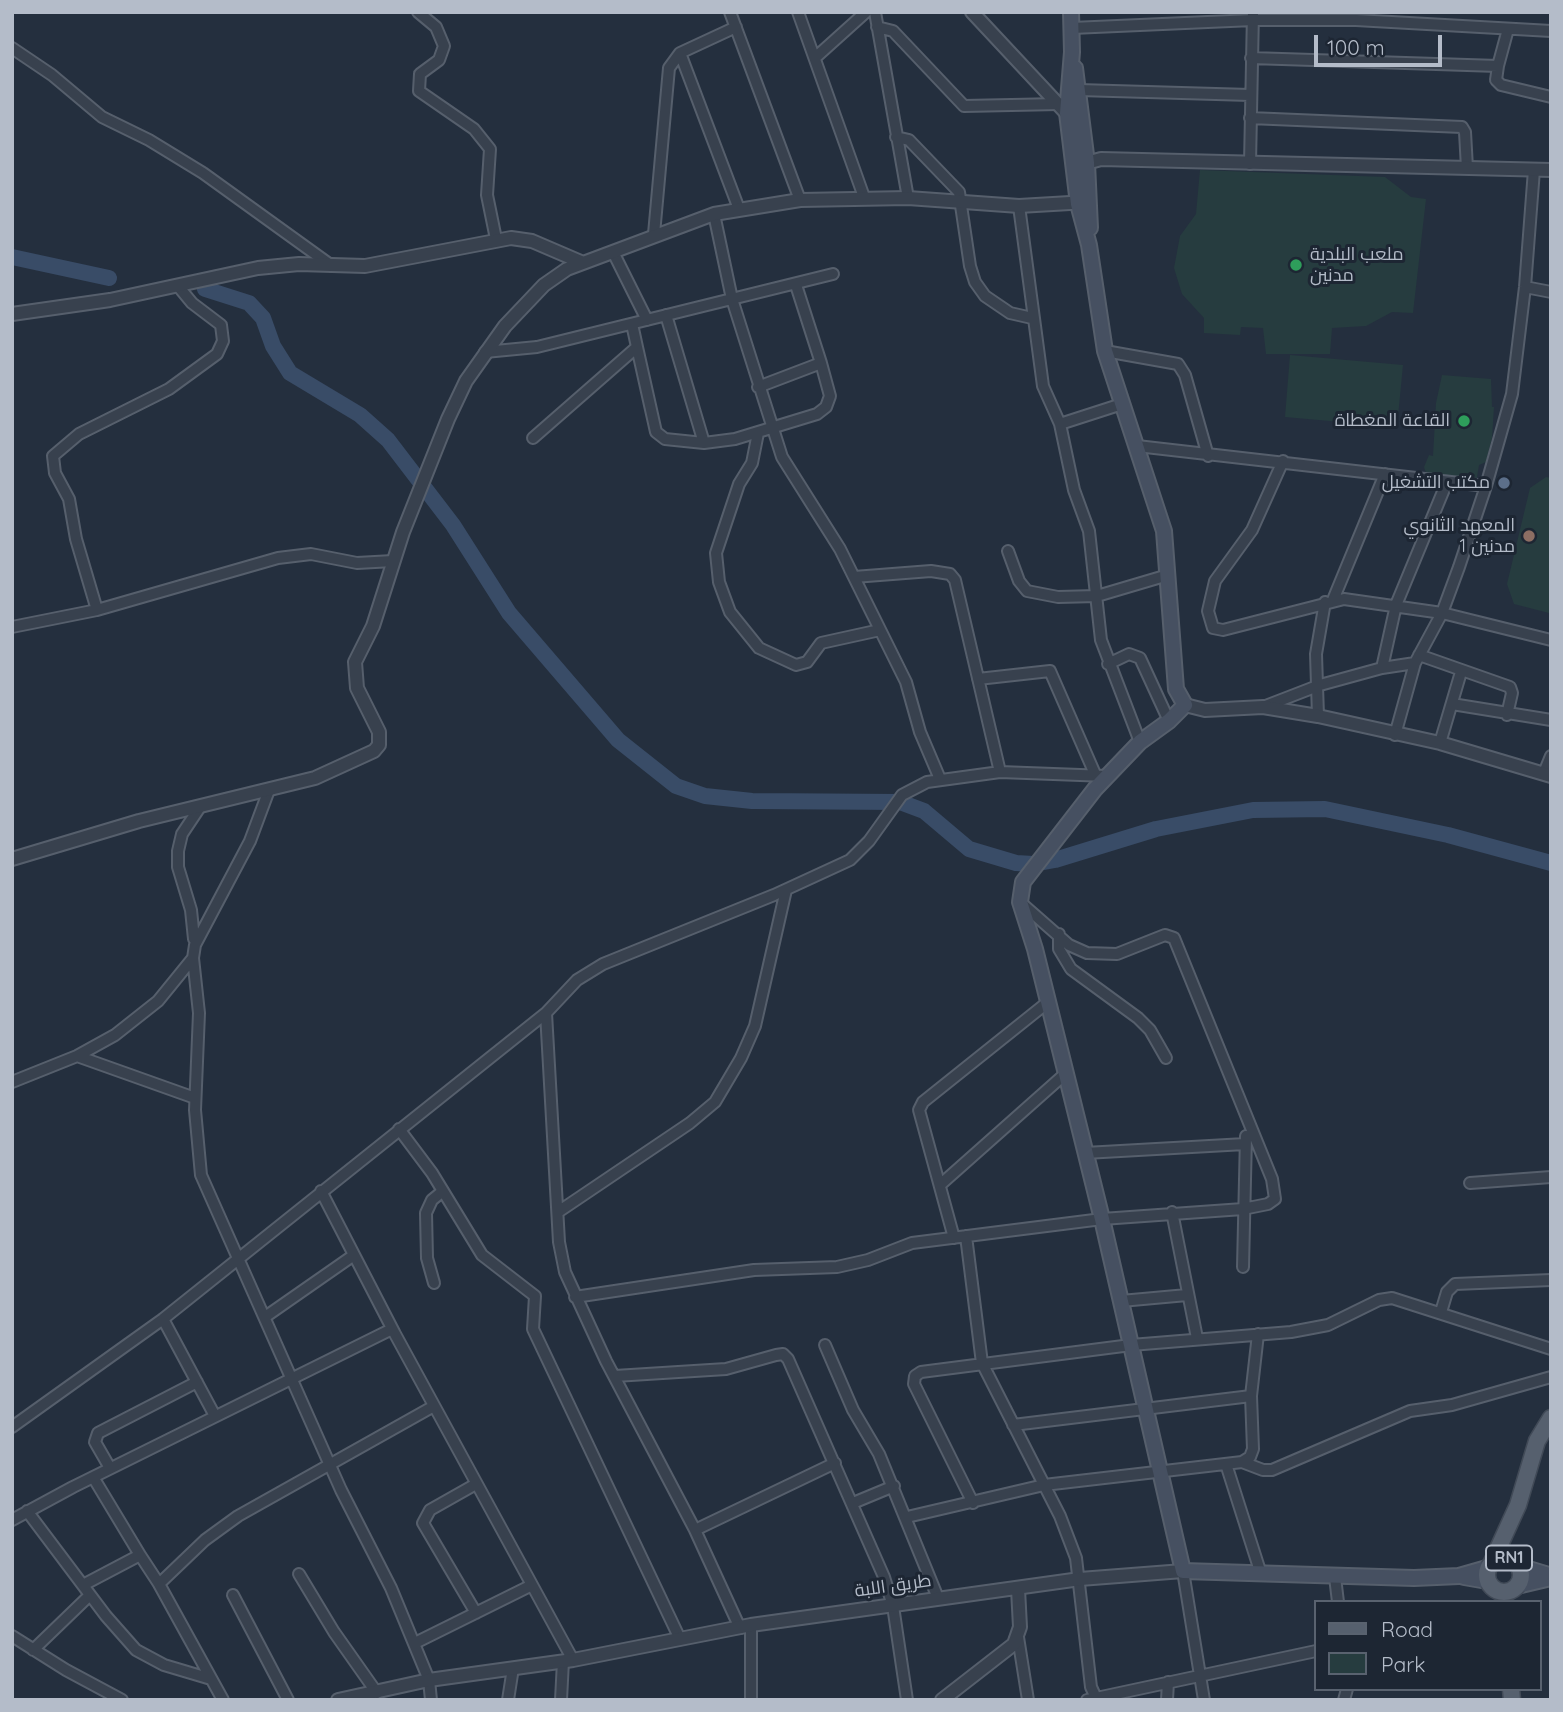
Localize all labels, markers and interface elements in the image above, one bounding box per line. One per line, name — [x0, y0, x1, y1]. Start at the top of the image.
scale bar — [1318, 21, 1446, 65]
text: 100 m — [1327, 34, 1385, 60]
place label: ملعب البلدية مدنين — [1310, 244, 1404, 286]
marker: ملعب البلدية مدنين — [1288, 257, 1304, 273]
place label: القاعة المغطاة — [1335, 410, 1450, 432]
marker: القاعة المغطاة — [1456, 413, 1472, 429]
place label: مكتب التشغيل — [1382, 472, 1490, 494]
marker: مكتب التشغيل — [1496, 475, 1512, 491]
place label: المعهد الثانوي مدنين 1 — [1403, 515, 1515, 558]
marker: المعهد الثانوي مدنين 1 — [1521, 528, 1537, 544]
road number: RN1 — [1486, 1546, 1532, 1570]
street label: طريق اللبة — [853, 1570, 933, 1602]
legend — [1314, 1600, 1542, 1691]
text: Road — [1381, 1616, 1433, 1642]
text: Park — [1381, 1651, 1425, 1677]

